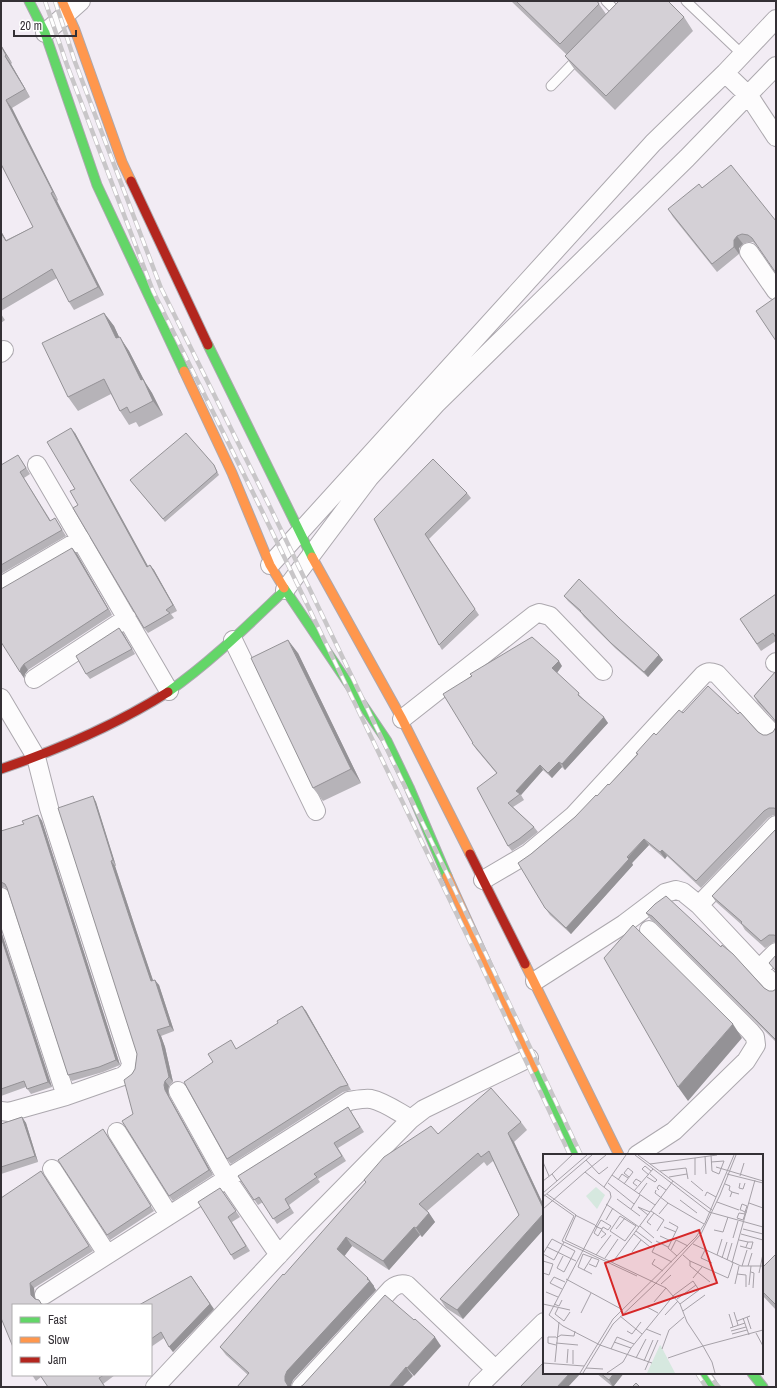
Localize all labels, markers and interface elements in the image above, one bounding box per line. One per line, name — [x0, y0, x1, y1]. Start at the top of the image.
scale bar — [14, 12, 76, 38]
text: 20 m — [20, 18, 42, 34]
inset map — [543, 1154, 763, 1374]
legend — [12, 1304, 152, 1376]
text: Fast — [48, 1312, 67, 1328]
text: Slow — [48, 1332, 70, 1348]
text: Jam — [48, 1352, 67, 1368]

